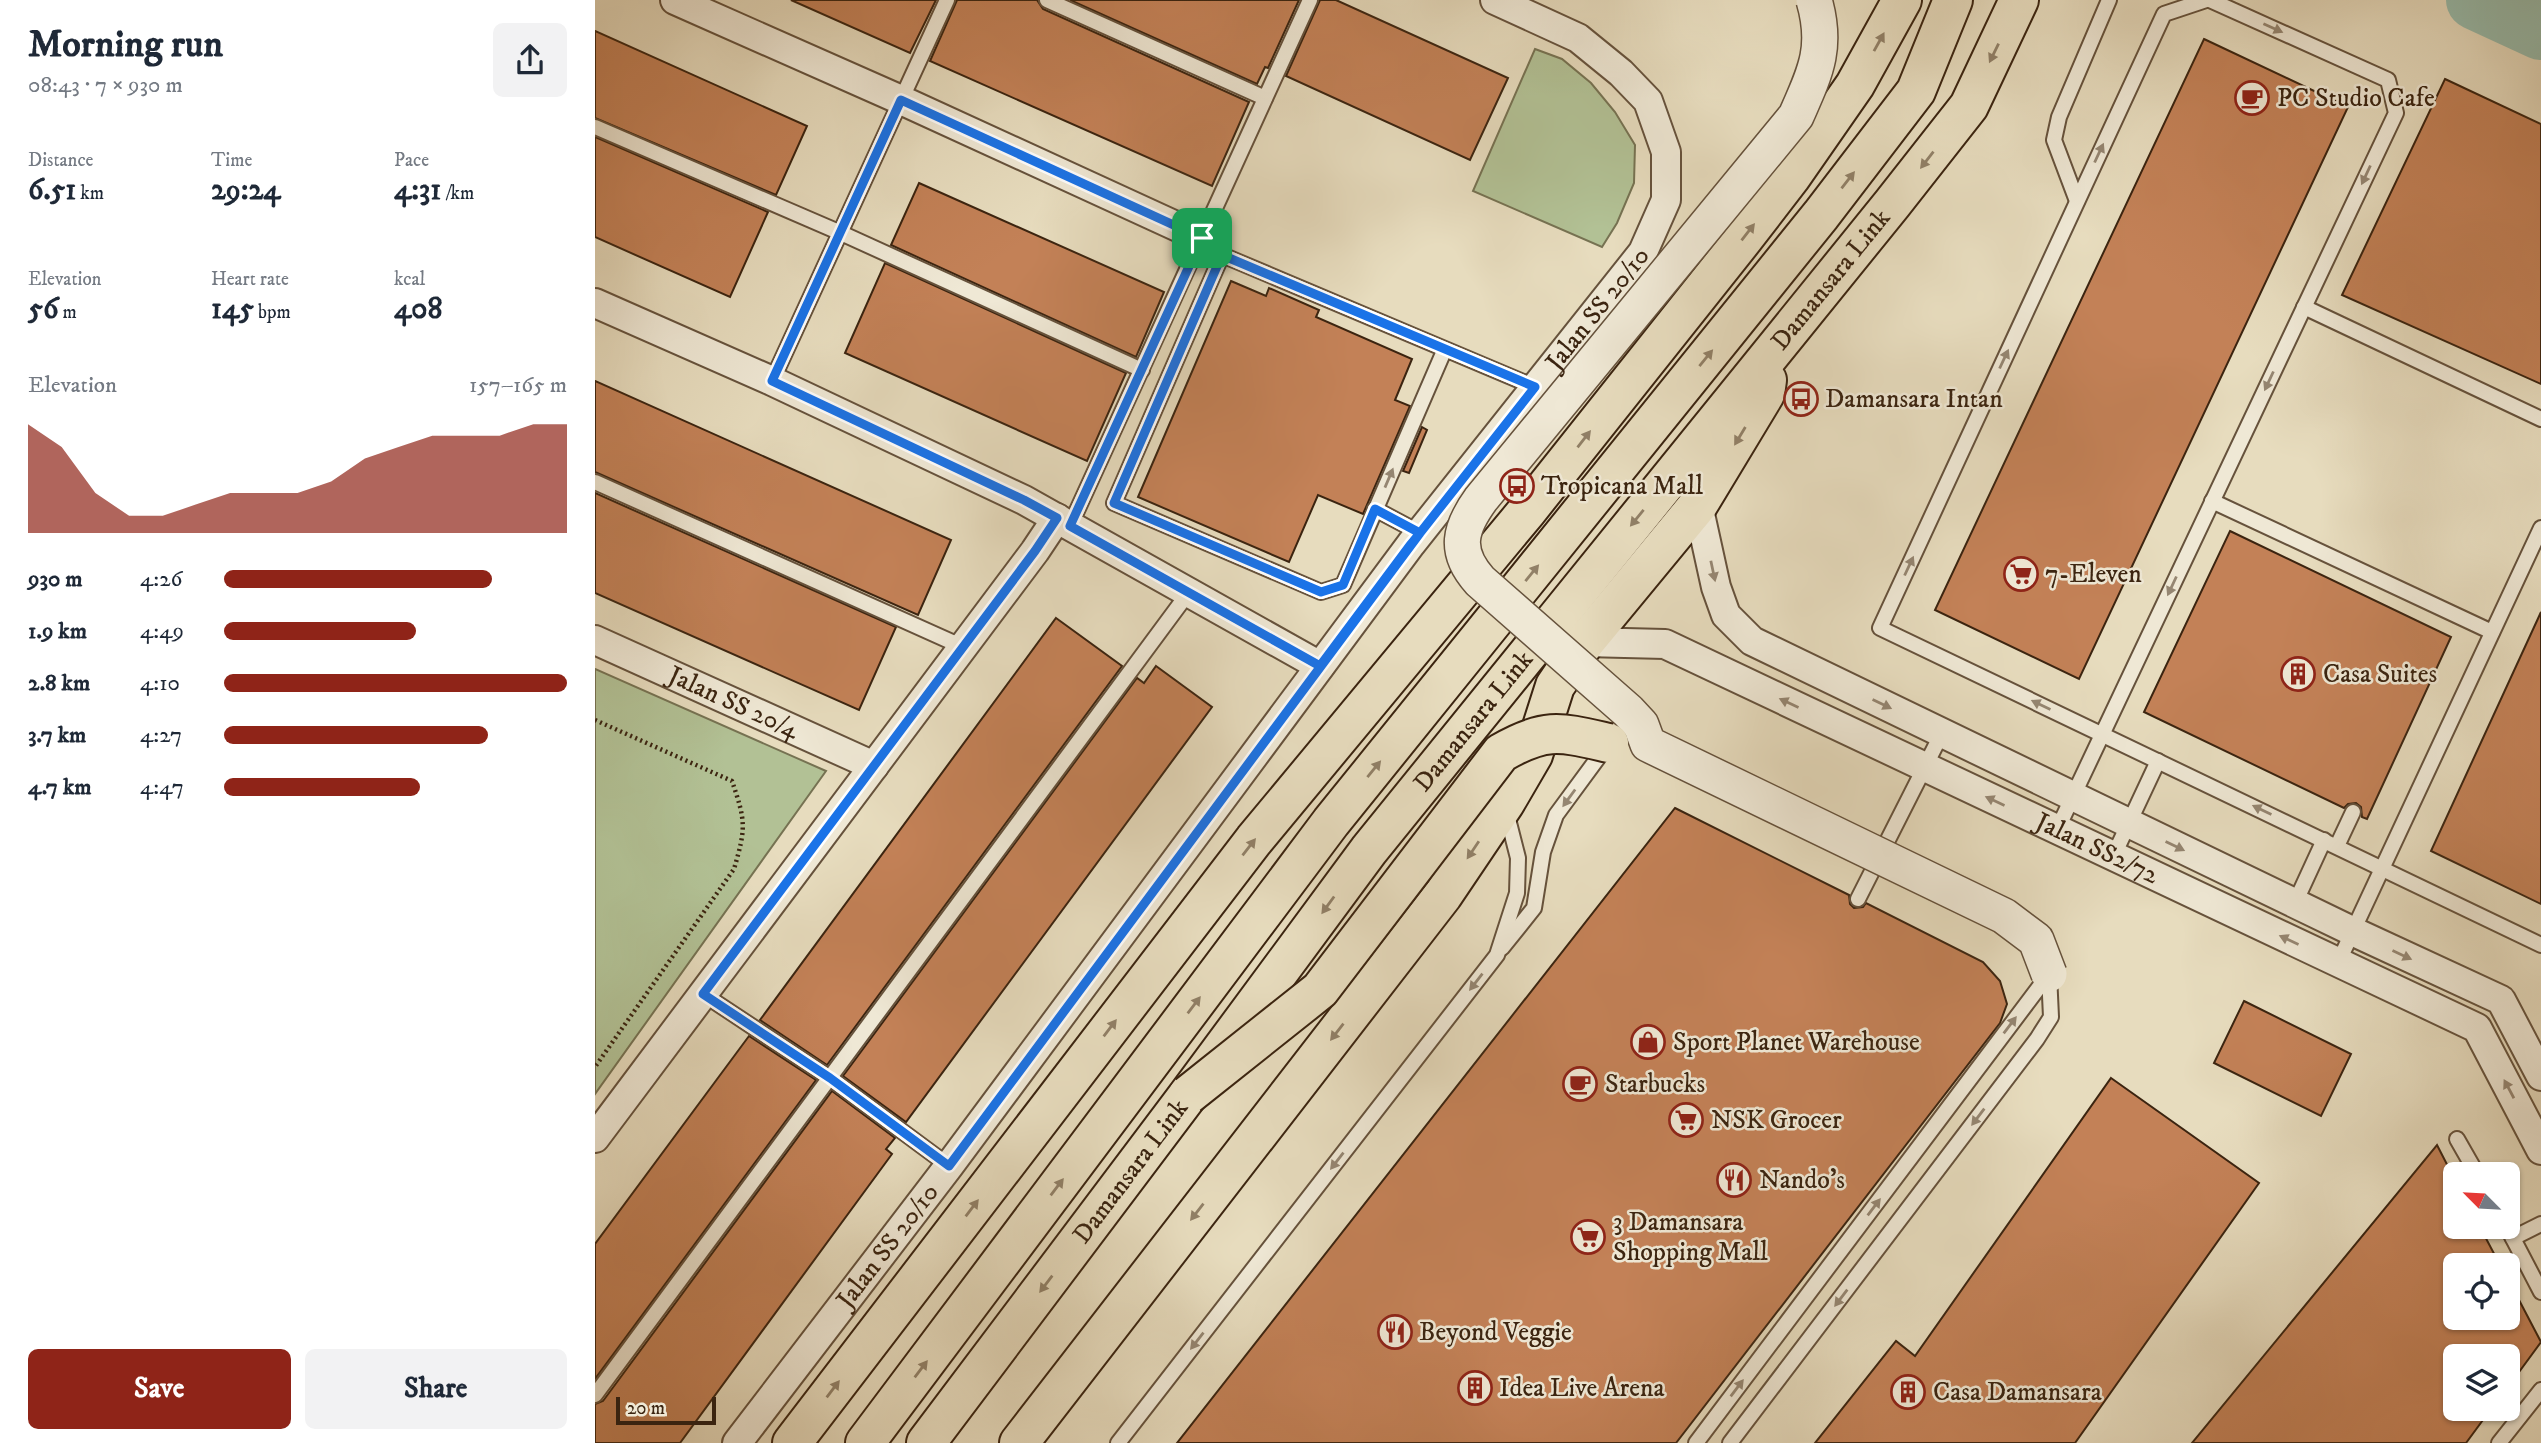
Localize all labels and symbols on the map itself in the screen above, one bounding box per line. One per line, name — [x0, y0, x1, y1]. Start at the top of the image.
one-way arrow — [2262, 23, 2283, 34]
one-way arrow — [1873, 33, 1885, 52]
one-way arrow — [1989, 43, 2000, 63]
cafe icon: PC Studio Cafe — [2233, 79, 2271, 117]
place label: PC Studio Cafe — [2277, 82, 2435, 115]
one-way arrow — [2094, 143, 2105, 163]
one-way arrow — [1919, 150, 1934, 168]
one-way arrow — [2361, 165, 2372, 185]
one-way arrow — [1840, 171, 1854, 189]
street label: Damansara Link — [1764, 202, 1898, 357]
pin — [1172, 208, 1232, 268]
one-way arrow — [1741, 224, 1756, 242]
street label: Jalan SS 20/10 — [1537, 240, 1657, 379]
one-way arrow — [1698, 349, 1713, 367]
one-way arrow — [1998, 349, 2010, 369]
one-way arrow — [2263, 370, 2274, 391]
bus stop icon: Damansara Intan — [1782, 380, 1820, 418]
place label: Damansara Intan — [1825, 383, 2003, 416]
one-way arrow — [1733, 426, 1746, 445]
one-way arrow — [1576, 430, 1591, 447]
bus stop icon: Tropicana Mall — [1498, 467, 1536, 505]
one-way arrow — [1384, 468, 1395, 489]
place label: Tropicana Mall — [1541, 470, 1703, 503]
one-way arrow — [1629, 509, 1644, 527]
supermarket icon: 7-Eleven — [2002, 555, 2040, 593]
one-way arrow — [1903, 556, 1914, 576]
place label: 7-Eleven — [2045, 558, 2142, 591]
one-way arrow — [1707, 560, 1718, 582]
one-way arrow — [1524, 564, 1539, 581]
one-way arrow — [2166, 576, 2178, 596]
street label: Damansara Link — [1406, 644, 1541, 799]
building icon: Casa Suites — [2279, 655, 2317, 693]
street label: Jalan SS 20/4 — [661, 658, 805, 747]
place label: Casa Suites — [2323, 658, 2437, 691]
one-way arrow — [1779, 698, 1799, 709]
one-way arrow — [1872, 698, 1892, 710]
one-way arrow — [2031, 699, 2051, 710]
one-way arrow — [1366, 760, 1381, 778]
one-way arrow — [1562, 789, 1576, 807]
one-way arrow — [1985, 795, 2005, 806]
street label: Jalan SS2/72 — [2028, 804, 2164, 892]
one-way arrow — [2252, 805, 2272, 816]
one-way arrow — [1241, 838, 1255, 856]
one-way arrow — [2165, 840, 2185, 851]
one-way arrow — [1466, 841, 1480, 859]
one-way arrow — [1321, 896, 1335, 914]
one-way arrow — [2279, 934, 2299, 946]
one-way arrow — [2392, 949, 2413, 960]
one-way arrow — [1469, 972, 1484, 990]
one-way arrow — [1186, 996, 1200, 1014]
one-way arrow — [2003, 1016, 2017, 1034]
one-way arrow — [1103, 1019, 1118, 1037]
one-way arrow — [1329, 1023, 1344, 1041]
shop icon: Sport Planet Warehouse — [1629, 1023, 1667, 1061]
place label: Sport Planet Warehouse — [1673, 1026, 1920, 1059]
cafe icon: Starbucks — [1561, 1065, 1599, 1103]
place label: Starbucks — [1605, 1068, 1705, 1101]
one-way arrow — [2503, 1079, 2515, 1099]
street label: Damansara Link — [1065, 1092, 1196, 1250]
supermarket icon: NSK Grocer — [1667, 1101, 1705, 1139]
place label: NSK Grocer — [1711, 1104, 1842, 1137]
one-way arrow — [1972, 1108, 1986, 1126]
one-way arrow — [1329, 1152, 1344, 1170]
restaurant icon: Nando's — [1715, 1161, 1753, 1199]
north arrow — [2443, 1162, 2520, 1239]
place label: Nando's — [1759, 1164, 1845, 1197]
street label: Jalan SS 20/10 — [828, 1177, 946, 1317]
one-way arrow — [1050, 1178, 1064, 1196]
one-way arrow — [1866, 1198, 1880, 1216]
one-way arrow — [964, 1200, 979, 1218]
one-way arrow — [1190, 1203, 1205, 1221]
place label: 3 Damansara Shopping Mall — [1613, 1206, 1768, 1269]
supermarket icon: 3 Damansara Shopping Mall — [1569, 1218, 1607, 1256]
one-way arrow — [1039, 1275, 1053, 1293]
one-way arrow — [1834, 1289, 1848, 1307]
restaurant icon: Beyond Veggie — [1376, 1313, 1414, 1351]
place label: Beyond Veggie — [1419, 1316, 1572, 1349]
one-way arrow — [1190, 1332, 1204, 1350]
one-way arrow — [913, 1360, 927, 1378]
building icon: Idea Live Arena — [1456, 1369, 1494, 1407]
place label: Idea Live Arena — [1499, 1372, 1665, 1405]
building icon: Casa Damansara — [1889, 1373, 1927, 1411]
place label: Casa Damansara — [1933, 1376, 2102, 1409]
one-way arrow — [826, 1380, 840, 1398]
one-way arrow — [1729, 1380, 1744, 1398]
scale bar — [616, 1394, 716, 1426]

